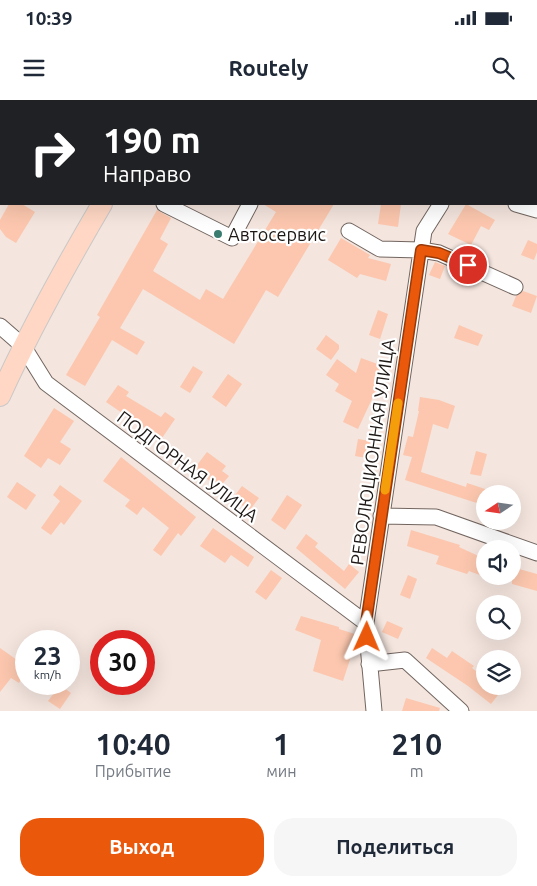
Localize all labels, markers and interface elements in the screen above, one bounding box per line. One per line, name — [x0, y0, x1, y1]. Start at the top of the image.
text: 10:39 — [25, 7, 73, 29]
icon: menu — [20, 54, 48, 82]
icon: search — [489, 54, 517, 82]
text: Routely — [228, 55, 309, 80]
icon: right — [20, 120, 85, 185]
text: 190 m — [103, 120, 201, 160]
text: Направо — [103, 161, 191, 186]
place label: Автосервис — [228, 224, 326, 244]
marker: Автосервис — [212, 228, 224, 240]
pin — [447, 244, 489, 286]
icon: arrive — [454, 251, 482, 279]
street label: РЕВОЛЮЦИОННАЯ УЛИЦА — [346, 337, 398, 566]
street label: ПОДГОРНАЯ УЛИЦА — [114, 406, 263, 526]
north arrow — [476, 485, 521, 530]
map controls — [476, 485, 521, 695]
button: sound — [476, 540, 521, 585]
button: search — [476, 595, 521, 640]
position arrow — [340, 610, 392, 662]
speed limit sign: 30 — [90, 630, 155, 695]
text: 23 — [33, 642, 62, 670]
button: layers — [476, 650, 521, 695]
text: km/h — [34, 668, 61, 681]
text: 10:40 — [96, 727, 171, 761]
text: 1 — [273, 727, 290, 761]
text: 210 — [391, 727, 442, 761]
text: Прибытие — [95, 762, 171, 780]
text: мин — [266, 762, 297, 780]
text: m — [410, 762, 424, 780]
button: Выход — [20, 818, 264, 876]
button: Поделиться — [274, 818, 517, 876]

